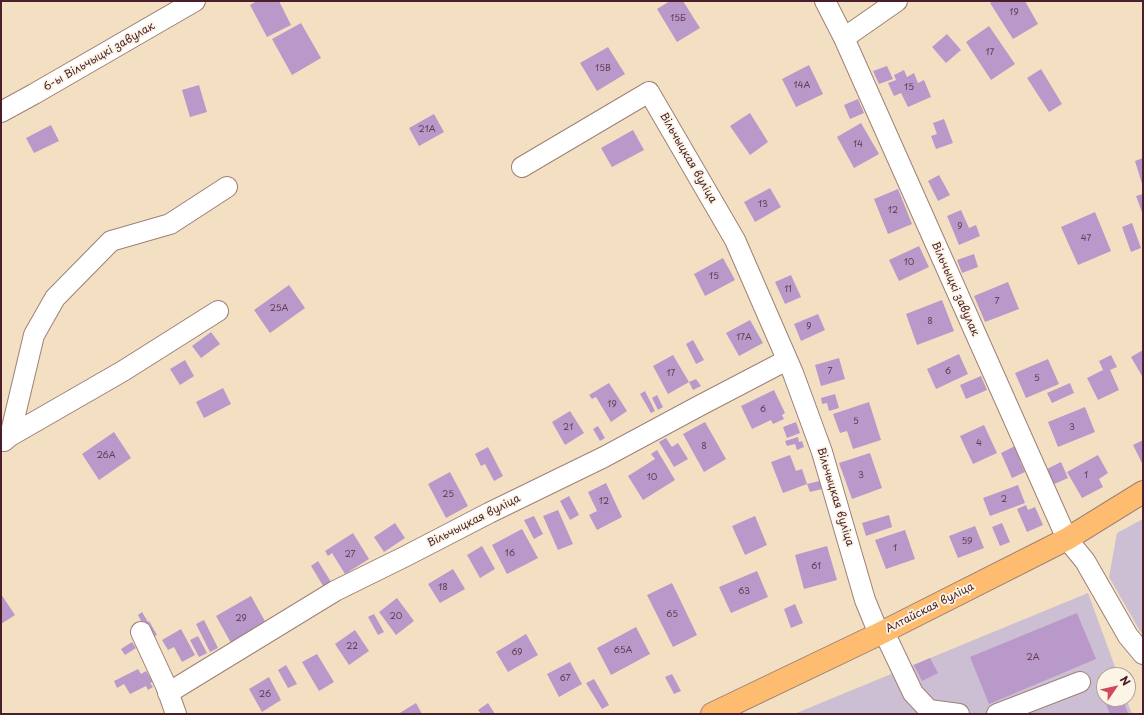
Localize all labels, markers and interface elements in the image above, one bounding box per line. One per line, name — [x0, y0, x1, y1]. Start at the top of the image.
house number: 19 — [1009, 8, 1019, 18]
house number: 15Б — [670, 14, 686, 24]
street label: 6-ы Вільчыцкі завулак — [41, 20, 157, 94]
house number: 17 — [986, 48, 994, 58]
house number: 15В — [595, 64, 611, 74]
house number: 14А — [794, 81, 810, 91]
house number: 15 — [904, 83, 914, 93]
street label: Вільчыцкая вуліца — [657, 110, 719, 206]
house number: 21А — [418, 125, 436, 135]
house number: 14 — [853, 140, 863, 150]
house number: 13 — [758, 200, 768, 210]
house number: 12 — [888, 206, 898, 216]
house number: 9 — [957, 222, 963, 232]
house number: 47 — [1081, 234, 1091, 244]
street label: Вільчыцкі завулак — [928, 240, 982, 338]
house number: 10 — [904, 258, 914, 268]
house number: 15 — [709, 272, 719, 282]
house number: 11 — [784, 285, 792, 295]
house number: 7 — [994, 297, 1000, 307]
house number: 25А — [270, 304, 288, 314]
house number: 8 — [927, 317, 933, 327]
house number: 9 — [806, 322, 812, 332]
house number: 17А — [736, 333, 752, 343]
house number: 7 — [827, 367, 833, 377]
house number: 6 — [945, 367, 951, 377]
house number: 17 — [667, 369, 675, 379]
house number: 5 — [1034, 374, 1040, 384]
house number: 19 — [607, 400, 617, 410]
house number: 6 — [760, 405, 766, 415]
house number: 5 — [853, 417, 859, 427]
house number: 21 — [563, 423, 573, 433]
house number: 3 — [1069, 423, 1075, 433]
house number: 4 — [976, 439, 982, 449]
house number: 8 — [701, 442, 707, 452]
street label: Вільчыцкая вуліца — [814, 446, 856, 548]
house number: 26А — [96, 451, 116, 461]
house number: 3 — [858, 471, 864, 481]
house number: 1 — [1084, 471, 1088, 481]
house number: 10 — [647, 473, 657, 483]
house number: 25 — [442, 490, 454, 500]
street label: Вільчыцкая вуліца — [425, 492, 523, 550]
house number: 2 — [1001, 495, 1007, 505]
house number: 12 — [599, 497, 609, 507]
house number: 59 — [961, 537, 973, 547]
house number: 1 — [893, 544, 897, 554]
house number: 16 — [505, 549, 515, 559]
house number: 27 — [344, 550, 356, 560]
house number: 61 — [811, 562, 821, 572]
street label: Алтайская вуліца — [884, 580, 976, 636]
house number: 18 — [438, 583, 448, 593]
house number: 63 — [738, 587, 750, 597]
house number: 65 — [666, 610, 678, 620]
house number: 20 — [390, 612, 402, 622]
house number: 29 — [235, 614, 247, 624]
house number: 22 — [346, 642, 358, 652]
house number: 65А — [614, 646, 632, 656]
house number: 69 — [511, 648, 523, 658]
house number: 2А — [1026, 653, 1040, 663]
north arrow — [1096, 667, 1136, 707]
text: N — [1116, 672, 1135, 689]
house number: 67 — [559, 674, 571, 684]
house number: 26 — [259, 690, 271, 700]

